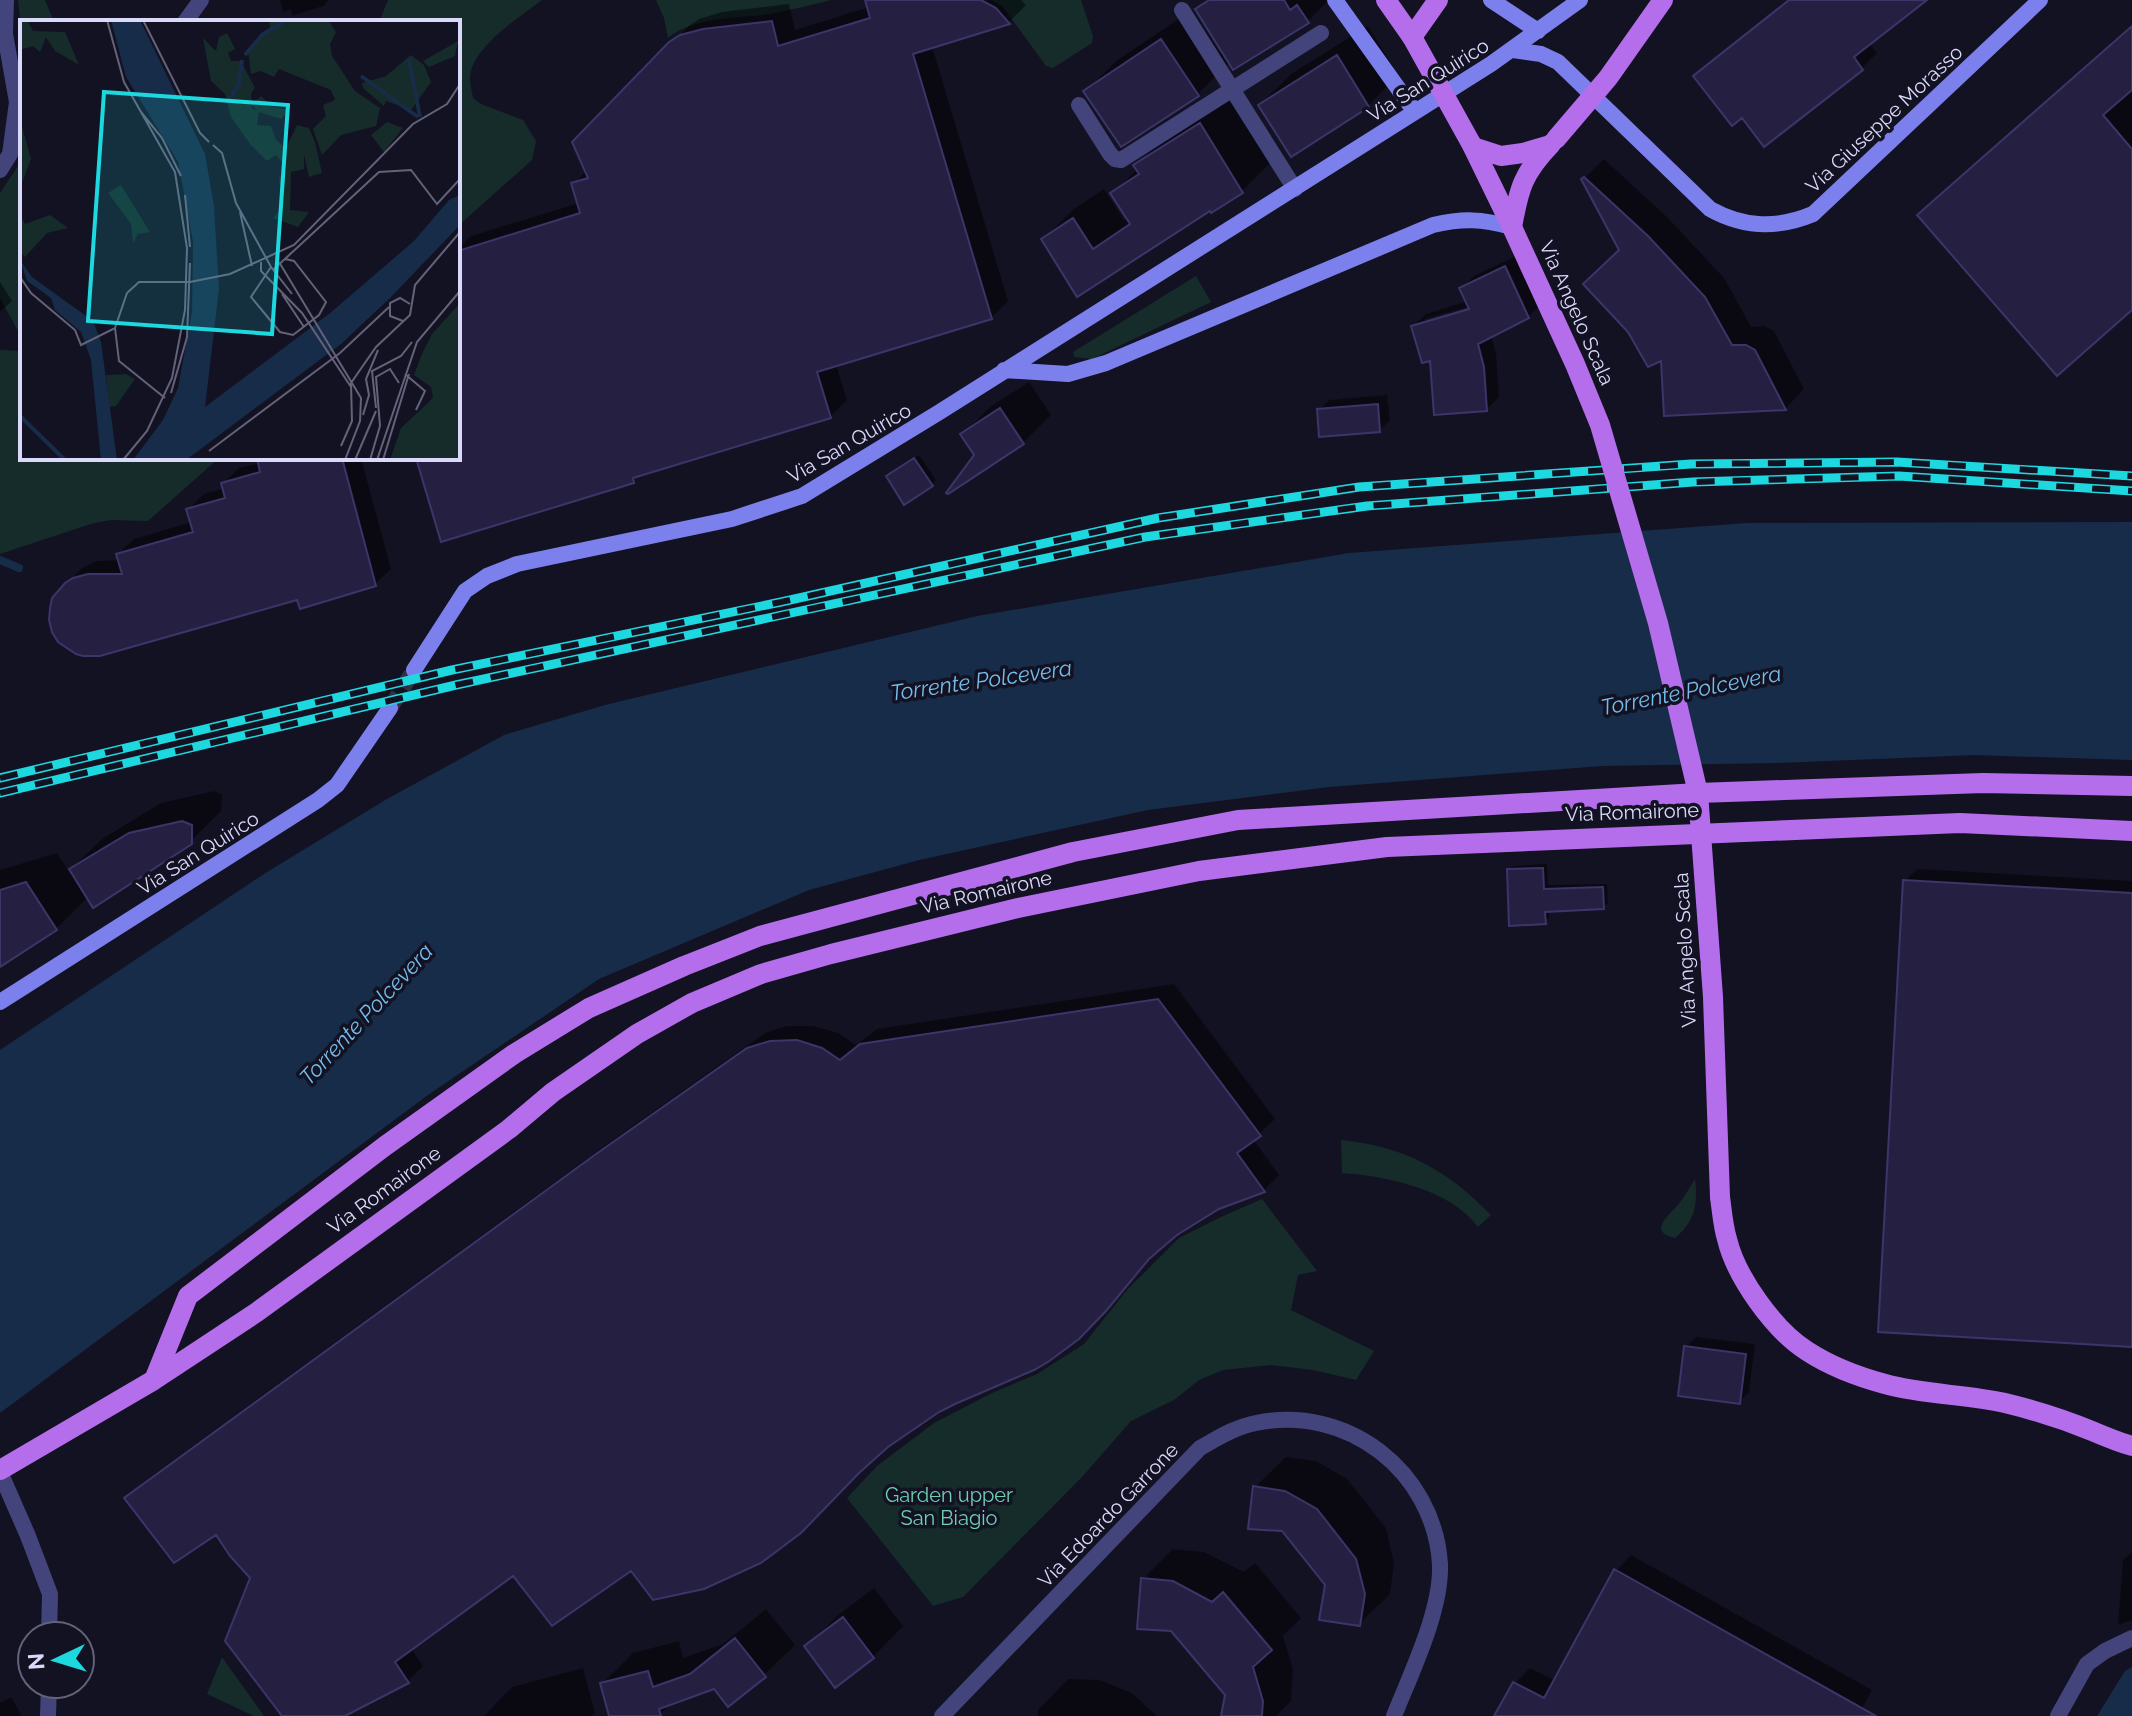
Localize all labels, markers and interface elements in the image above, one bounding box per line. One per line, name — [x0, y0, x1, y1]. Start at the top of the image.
inset map — [20, 20, 460, 460]
street label: Via San Quirico — [1363, 33, 1493, 127]
street label: Via Giuseppe Morasso — [1801, 40, 1968, 198]
street label: Via Angelo Scala — [1534, 237, 1620, 389]
street label: Via San Quirico — [783, 398, 915, 488]
water label: Torrente Polcevera — [888, 654, 1074, 706]
water label: Torrente Polcevera — [1599, 660, 1783, 720]
street label: Via Romairone — [1565, 798, 1700, 826]
street label: Via San Quirico — [133, 806, 263, 900]
street label: Via Romairone — [918, 865, 1054, 919]
street label: Via Angelo Scala — [1669, 872, 1701, 1028]
water label: Torrente Polcevera — [294, 938, 438, 1090]
street label: Via Romairone — [323, 1141, 446, 1239]
street label: Via Edoardo Garrone — [1033, 1438, 1183, 1592]
park label: Garden upper San Biagio — [885, 1483, 1013, 1530]
north arrow — [16, 1620, 96, 1700]
text: N — [22, 1652, 50, 1671]

